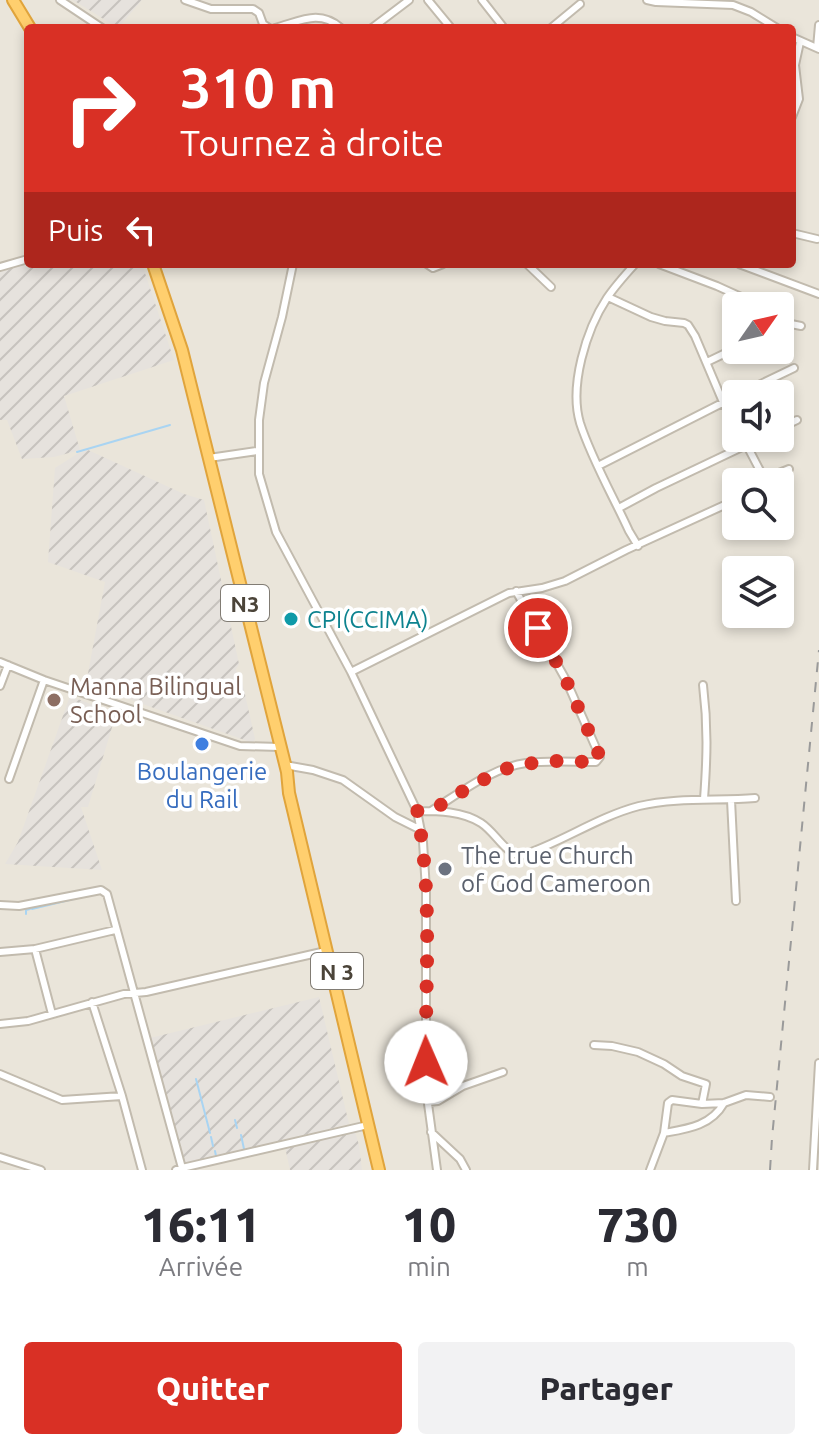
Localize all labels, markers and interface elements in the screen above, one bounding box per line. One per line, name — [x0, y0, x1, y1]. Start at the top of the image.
icon: right — [48, 56, 152, 160]
text: 310 m — [180, 56, 336, 119]
text: Tournez à droite — [180, 122, 444, 163]
icon: left — [119, 208, 163, 252]
text: Puis — [48, 213, 103, 247]
north arrow — [722, 292, 794, 364]
map controls — [722, 292, 794, 628]
button: sound — [722, 380, 794, 452]
button: search — [722, 468, 794, 540]
button: layers — [722, 556, 794, 628]
road number: N3 — [221, 585, 269, 621]
pin — [504, 594, 572, 662]
place label: CPI(CCIMA) — [307, 606, 429, 633]
icon: arrive — [516, 606, 560, 650]
marker: CPI(CCIMA) — [282, 610, 300, 628]
place label: Manna Bilingual School — [70, 673, 241, 728]
marker: Manna Bilingual School — [45, 691, 63, 709]
marker: Boulangerie du Rail — [193, 735, 211, 753]
place label: Boulangerie du Rail — [137, 758, 267, 813]
place label: The true Church of God Cameroon — [461, 842, 651, 897]
marker: The true Church of God Cameroon — [436, 860, 454, 878]
road number: N 3 — [311, 953, 363, 989]
position arrow — [384, 1020, 468, 1104]
text: 16:11 — [141, 1197, 261, 1251]
text: 10 — [402, 1197, 456, 1251]
text: 730 — [597, 1197, 678, 1251]
text: Arrivée — [159, 1252, 243, 1281]
text: min — [407, 1252, 451, 1281]
text: m — [626, 1252, 649, 1281]
button: Quitter — [24, 1342, 402, 1434]
button: Partager — [418, 1342, 795, 1434]

